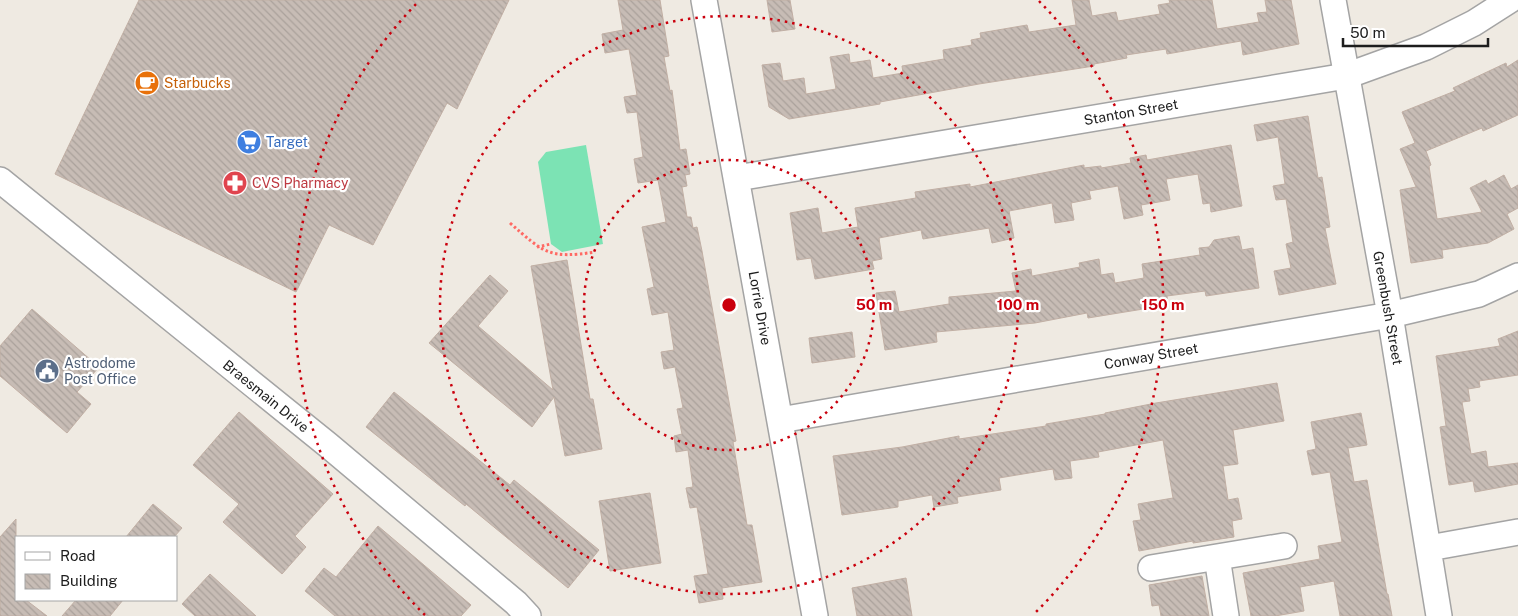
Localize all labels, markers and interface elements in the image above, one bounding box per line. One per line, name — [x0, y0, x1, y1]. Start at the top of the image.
scale bar — [1343, 15, 1488, 47]
text: 50 m — [1350, 24, 1385, 41]
cafe icon: Starbucks — [134, 70, 160, 96]
place label: Starbucks — [164, 75, 230, 91]
street label: Stanton Street — [1083, 96, 1179, 128]
supermarket icon: Target — [236, 129, 262, 155]
place label: Target — [266, 134, 308, 150]
pharmacy icon: CVS Pharmacy — [222, 170, 248, 196]
place label: CVS Pharmacy — [252, 175, 349, 191]
street label: Greenbush Street — [1370, 250, 1406, 366]
street label: Lorrie Drive — [746, 270, 774, 346]
centre of rings — [720, 296, 738, 314]
text: 50 m — [856, 296, 892, 313]
text: 100 m — [997, 296, 1039, 313]
text: 150 m — [1141, 296, 1185, 313]
street label: Conway Street — [1103, 340, 1199, 372]
place label: Astrodome Post Office — [64, 355, 136, 387]
street label: Braesmain Drive — [220, 357, 312, 436]
public building icon: Astrodome Post Office — [34, 358, 60, 384]
legend — [15, 536, 178, 601]
text: Road — [60, 547, 96, 564]
text: Building — [60, 572, 118, 589]

